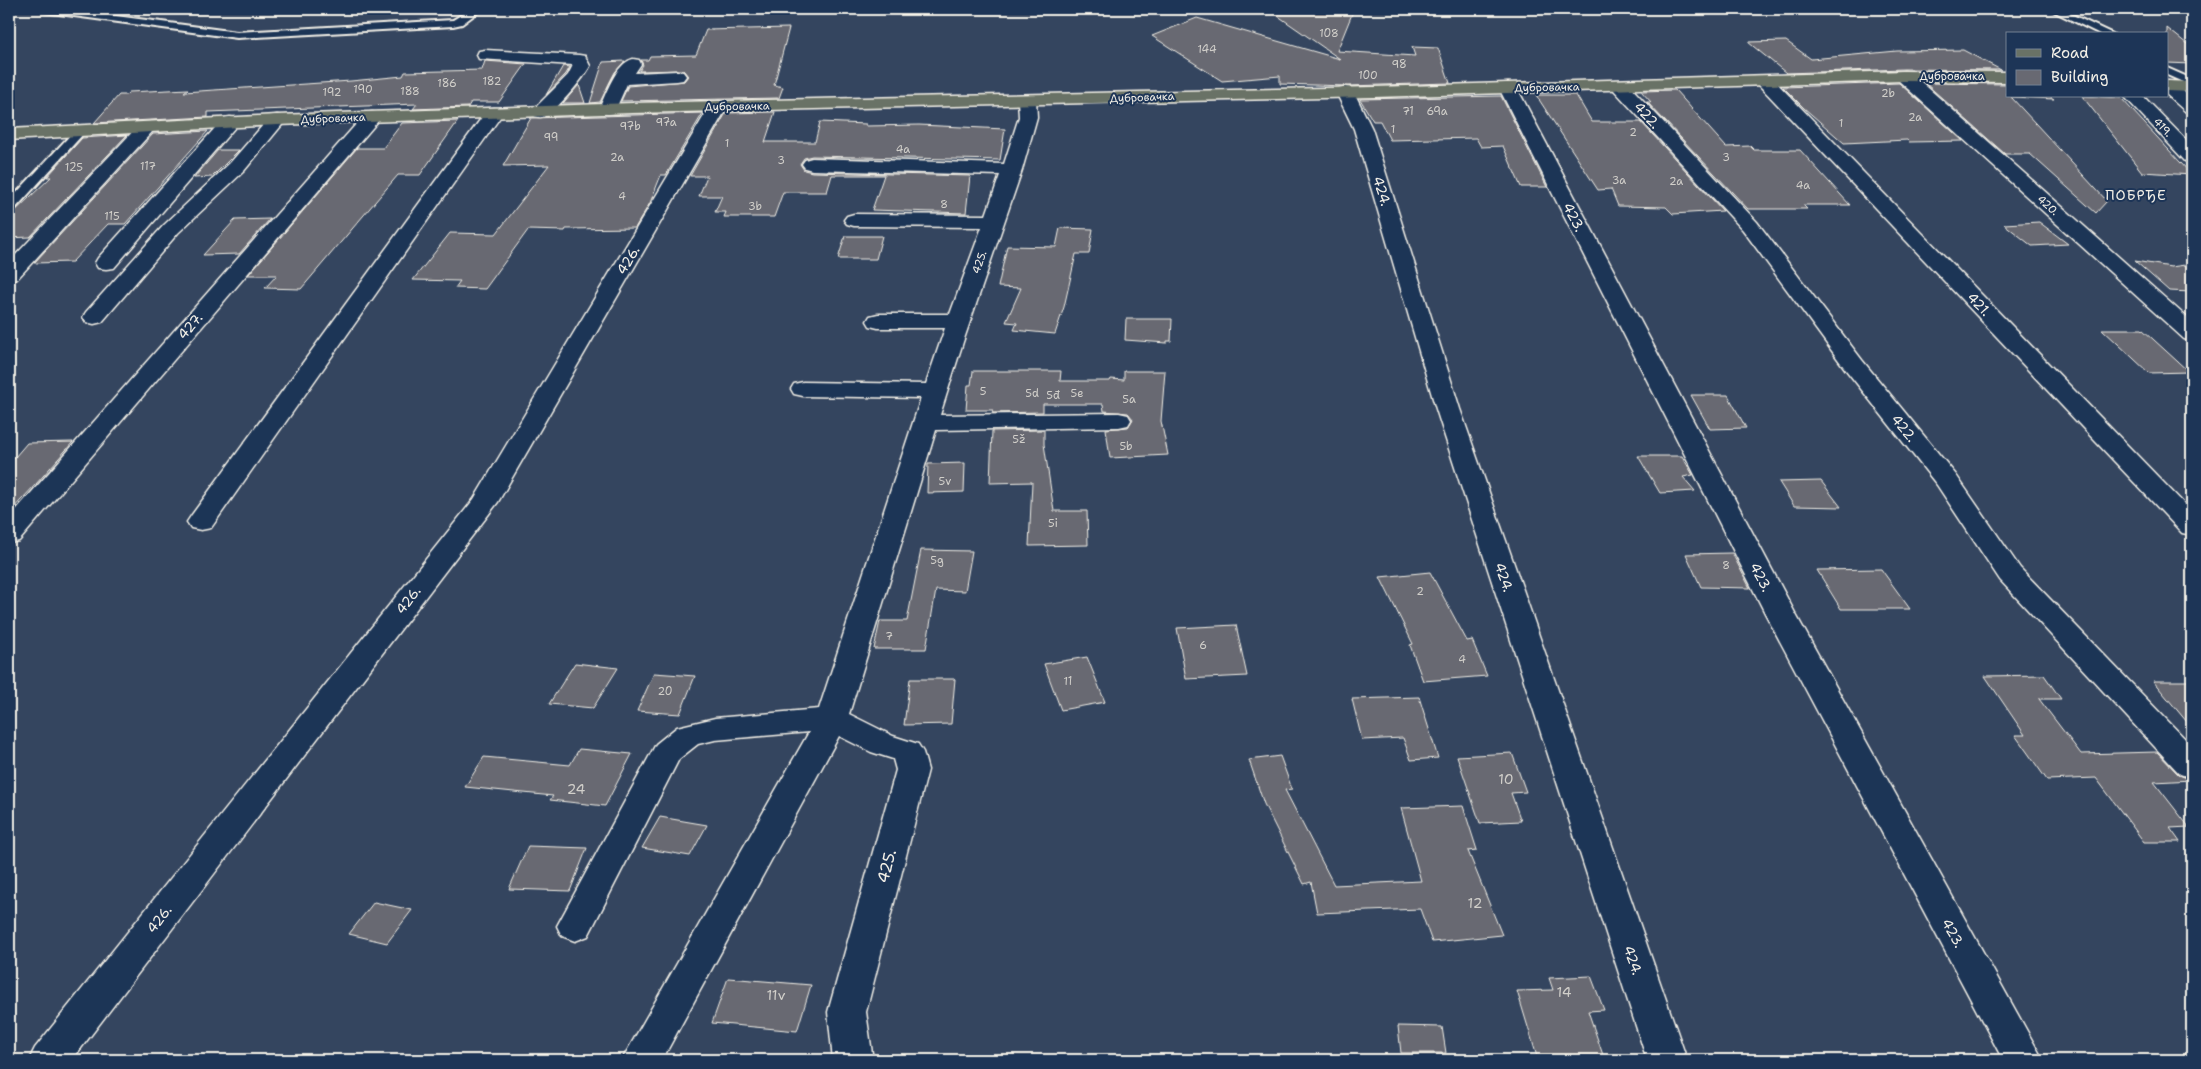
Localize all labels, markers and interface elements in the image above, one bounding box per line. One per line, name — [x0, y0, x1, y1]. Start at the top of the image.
house number: 108 — [1319, 26, 1339, 41]
legend — [2006, 32, 2168, 98]
house number: 144 — [1197, 42, 1217, 57]
text: Road — [2051, 43, 2089, 63]
house number: 98 — [1391, 57, 1407, 72]
text: Building — [2051, 67, 2108, 87]
house number: 100 — [1358, 68, 1378, 83]
street label: Дубровачка — [1920, 69, 1985, 84]
house number: 182 — [482, 74, 502, 89]
house number: 186 — [437, 76, 457, 91]
street label: Дубровачка — [1514, 79, 1580, 96]
house number: 190 — [353, 82, 373, 97]
house number: 188 — [400, 84, 420, 99]
house number: 192 — [322, 85, 342, 100]
house number: 2b — [1881, 86, 1895, 101]
street label: Дубровачка — [1109, 89, 1175, 106]
street label: Дубровачка — [704, 98, 770, 115]
street label: 422. — [1630, 98, 1664, 132]
house number: 71 — [1402, 104, 1414, 119]
house number: 69a — [1426, 104, 1448, 119]
street label: Дубровачка — [300, 110, 366, 127]
house number: 2a — [1908, 110, 1922, 125]
street label: 419. — [2150, 114, 2176, 140]
house number: 97a — [655, 115, 677, 130]
house number: 1 — [1839, 116, 1843, 131]
house number: 97b — [619, 119, 641, 134]
house number: 1 — [1391, 122, 1395, 137]
house number: 2 — [1629, 125, 1637, 139]
house number: 99 — [544, 130, 558, 145]
house number: 1 — [725, 136, 729, 151]
house number: 4a — [896, 142, 910, 157]
house number: 2a — [610, 150, 624, 165]
house number: 3 — [1722, 150, 1730, 165]
house number: 3 — [777, 153, 785, 168]
house number: 117 — [140, 159, 156, 174]
house number: 125 — [65, 160, 83, 175]
house number: 3a — [1612, 173, 1626, 188]
street label: 424. — [1369, 174, 1395, 208]
house number: 2a — [1669, 174, 1683, 189]
house number: 4a — [1796, 178, 1810, 193]
district label: ПОБРЂЕ — [2105, 186, 2167, 204]
house number: 4 — [618, 189, 626, 204]
street label: 420. — [2034, 192, 2062, 219]
house number: 8 — [940, 197, 948, 212]
house number: 3b — [748, 199, 762, 214]
street label: 423. — [1559, 199, 1589, 235]
house number: 115 — [104, 209, 120, 224]
street label: 426. — [612, 242, 644, 278]
street label: 425. — [969, 248, 990, 276]
street label: 421. — [1963, 288, 1995, 320]
street label: 427. — [174, 309, 206, 343]
house number: 5 — [980, 384, 987, 399]
house number: 5d — [1025, 386, 1039, 401]
house number: 5e — [1071, 386, 1083, 401]
house number: 5đ — [1046, 388, 1060, 403]
house number: 5a — [1122, 392, 1136, 407]
street label: 422. — [1887, 410, 1921, 446]
house number: 5ž — [1012, 432, 1026, 447]
house number: 5b — [1119, 439, 1133, 454]
house number: 5v — [939, 474, 951, 489]
house number: 5i — [1048, 516, 1058, 531]
house number: 5g — [930, 553, 944, 568]
house number: 8 — [1722, 558, 1730, 573]
street label: 423. — [1746, 559, 1776, 595]
street label: 424. — [1491, 560, 1517, 594]
street label: 426. — [391, 582, 425, 618]
house number: 2 — [1416, 584, 1424, 599]
house number: 7 — [885, 629, 893, 644]
house number: 6 — [1199, 638, 1207, 653]
house number: 4 — [1458, 652, 1466, 667]
house number: 11 — [1064, 674, 1072, 689]
house number: 20 — [657, 684, 673, 699]
house number: 10 — [1498, 770, 1514, 788]
house number: 24 — [567, 780, 586, 798]
street label: 425. — [872, 847, 901, 885]
house number: 12 — [1468, 894, 1482, 912]
street label: 426. — [142, 901, 176, 937]
street label: 423. — [1938, 915, 1968, 951]
street label: 424. — [1620, 943, 1646, 977]
house number: 14 — [1556, 983, 1572, 1001]
house number: 11v — [767, 986, 786, 1004]

